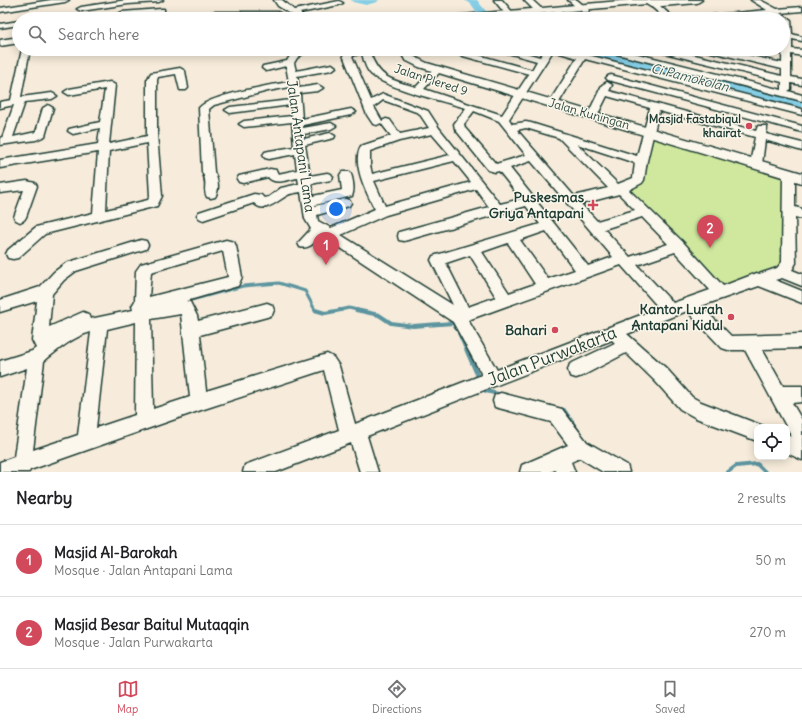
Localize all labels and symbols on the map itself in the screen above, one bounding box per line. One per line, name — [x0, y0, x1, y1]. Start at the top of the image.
water label: Ci Pamokolan — [649, 60, 731, 96]
street label: Jalan Plered 9 — [392, 61, 470, 99]
street label: Jalan Antapani Lama — [283, 79, 319, 213]
street label: Jalan Kuningan — [547, 95, 631, 132]
place label: Masjid Fastabiqul khairat — [649, 111, 742, 140]
marker: Masjid Fastabiqul khairat — [744, 121, 754, 131]
place label: Puskesmas Griya Antapani — [489, 188, 585, 222]
your location — [326, 199, 346, 219]
marker: Puskesmas Griya Antapani — [587, 199, 599, 211]
pin: 2 — [697, 215, 723, 248]
pin: 1 — [313, 232, 339, 265]
place label: Kantor Lurah Antapani Kidul — [631, 300, 723, 334]
marker: Kantor Lurah Antapani Kidul — [726, 312, 736, 322]
street label: Jalan Purwakarta — [484, 321, 620, 391]
place label: Bahari — [505, 321, 547, 339]
marker: Bahari — [550, 325, 560, 335]

